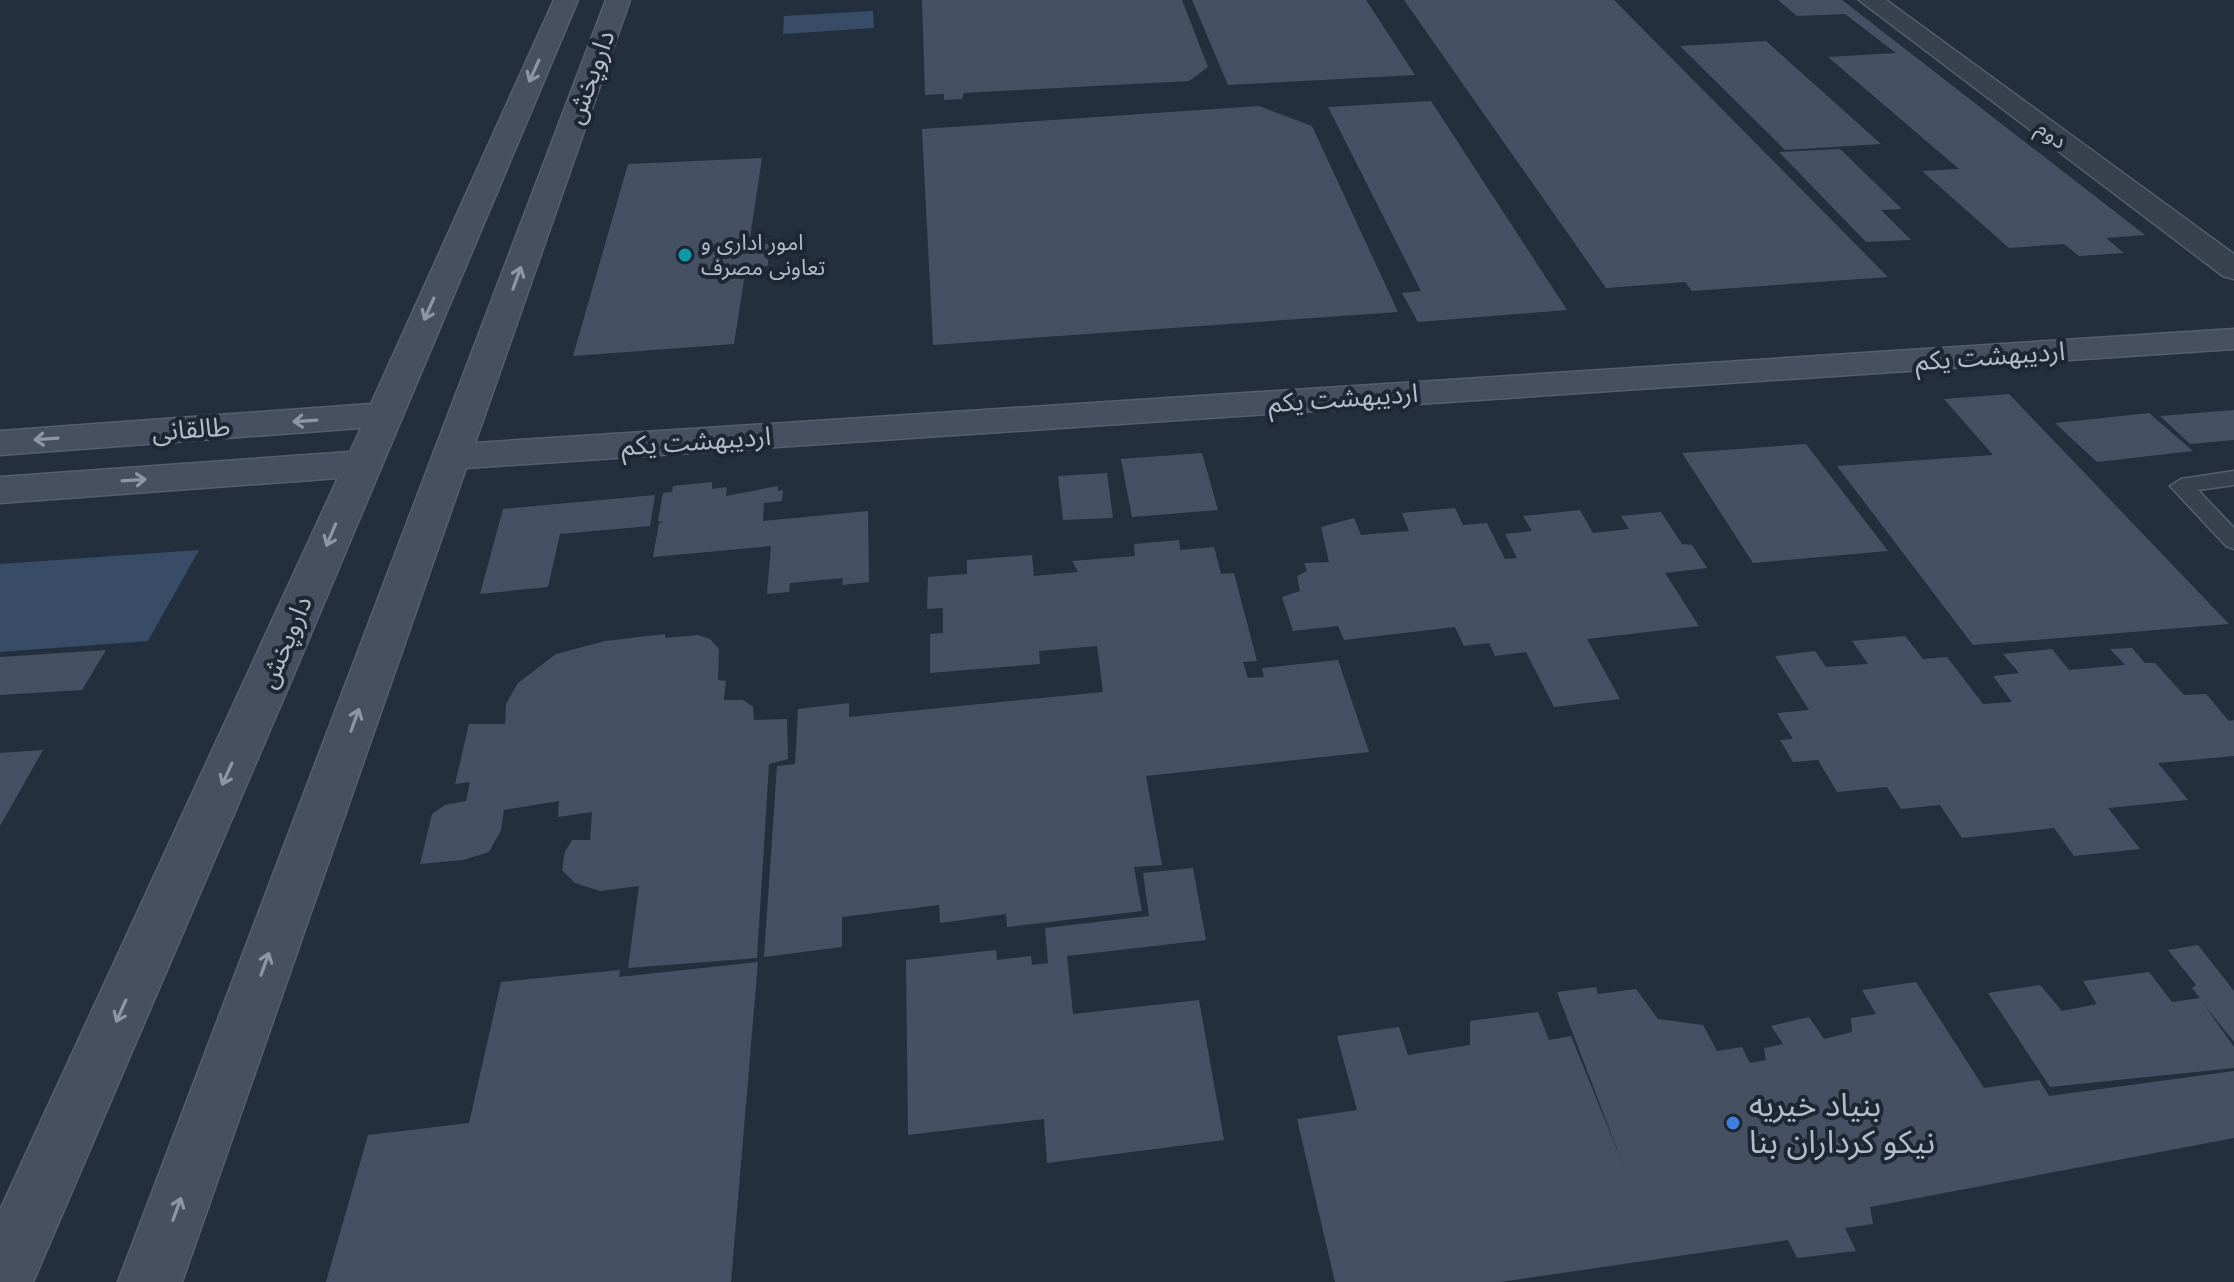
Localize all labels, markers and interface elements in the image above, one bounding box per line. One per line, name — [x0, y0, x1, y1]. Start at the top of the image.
street label: داروپخش — [559, 26, 623, 129]
one-way arrow — [526, 59, 541, 83]
street label: دوم — [2029, 114, 2072, 157]
place label: امور اداری و تعاونی مصرف — [701, 229, 825, 281]
marker: امور اداری و تعاونی مصرف — [676, 246, 694, 264]
one-way arrow — [511, 266, 525, 291]
one-way arrow — [421, 296, 436, 321]
street label: اردیبهشت یکم — [1914, 336, 2066, 381]
street label: اردیبهشت یکم — [1267, 378, 1419, 423]
street label: طالقانی — [151, 411, 231, 448]
one-way arrow — [292, 414, 319, 429]
street label: اردیبهشت یکم — [620, 421, 772, 466]
one-way arrow — [33, 432, 60, 447]
one-way arrow — [120, 472, 147, 487]
one-way arrow — [323, 522, 338, 547]
street label: داروپخش — [252, 591, 320, 693]
one-way arrow — [349, 708, 363, 733]
one-way arrow — [219, 761, 234, 785]
one-way arrow — [259, 952, 274, 977]
one-way arrow — [113, 999, 128, 1023]
place label: بنیاد خیریه نیکو کرداران بنا — [1749, 1086, 1935, 1161]
marker: بنیاد خیریه نیکو کرداران بنا — [1724, 1114, 1742, 1132]
one-way arrow — [170, 1197, 185, 1222]

